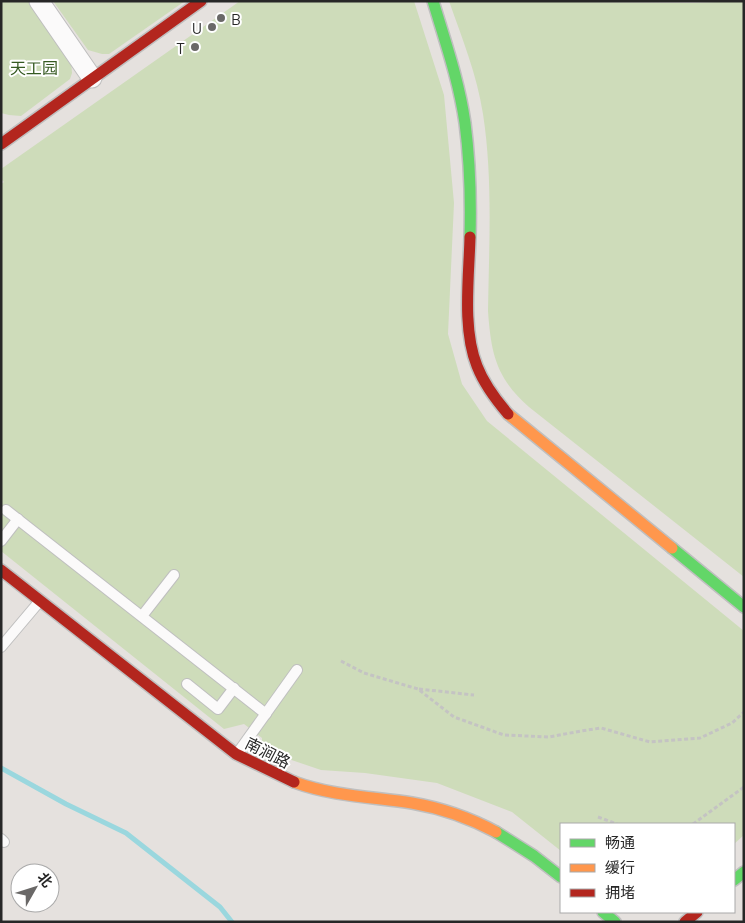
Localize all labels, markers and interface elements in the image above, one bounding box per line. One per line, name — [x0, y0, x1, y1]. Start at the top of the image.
place label: B — [231, 9, 241, 28]
marker: B — [215, 12, 227, 24]
place label: U — [192, 18, 202, 37]
marker: U — [206, 21, 218, 33]
place label: T — [176, 38, 185, 57]
marker: T — [189, 41, 201, 53]
park label: 天工园 — [10, 58, 58, 77]
street label: 南涧路 — [242, 733, 294, 771]
legend — [560, 823, 735, 913]
text: 畅通 — [605, 833, 635, 851]
text: 缓行 — [605, 858, 635, 876]
north arrow — [10, 863, 60, 913]
text: 北 — [34, 869, 57, 890]
text: 拥堵 — [605, 883, 635, 901]

